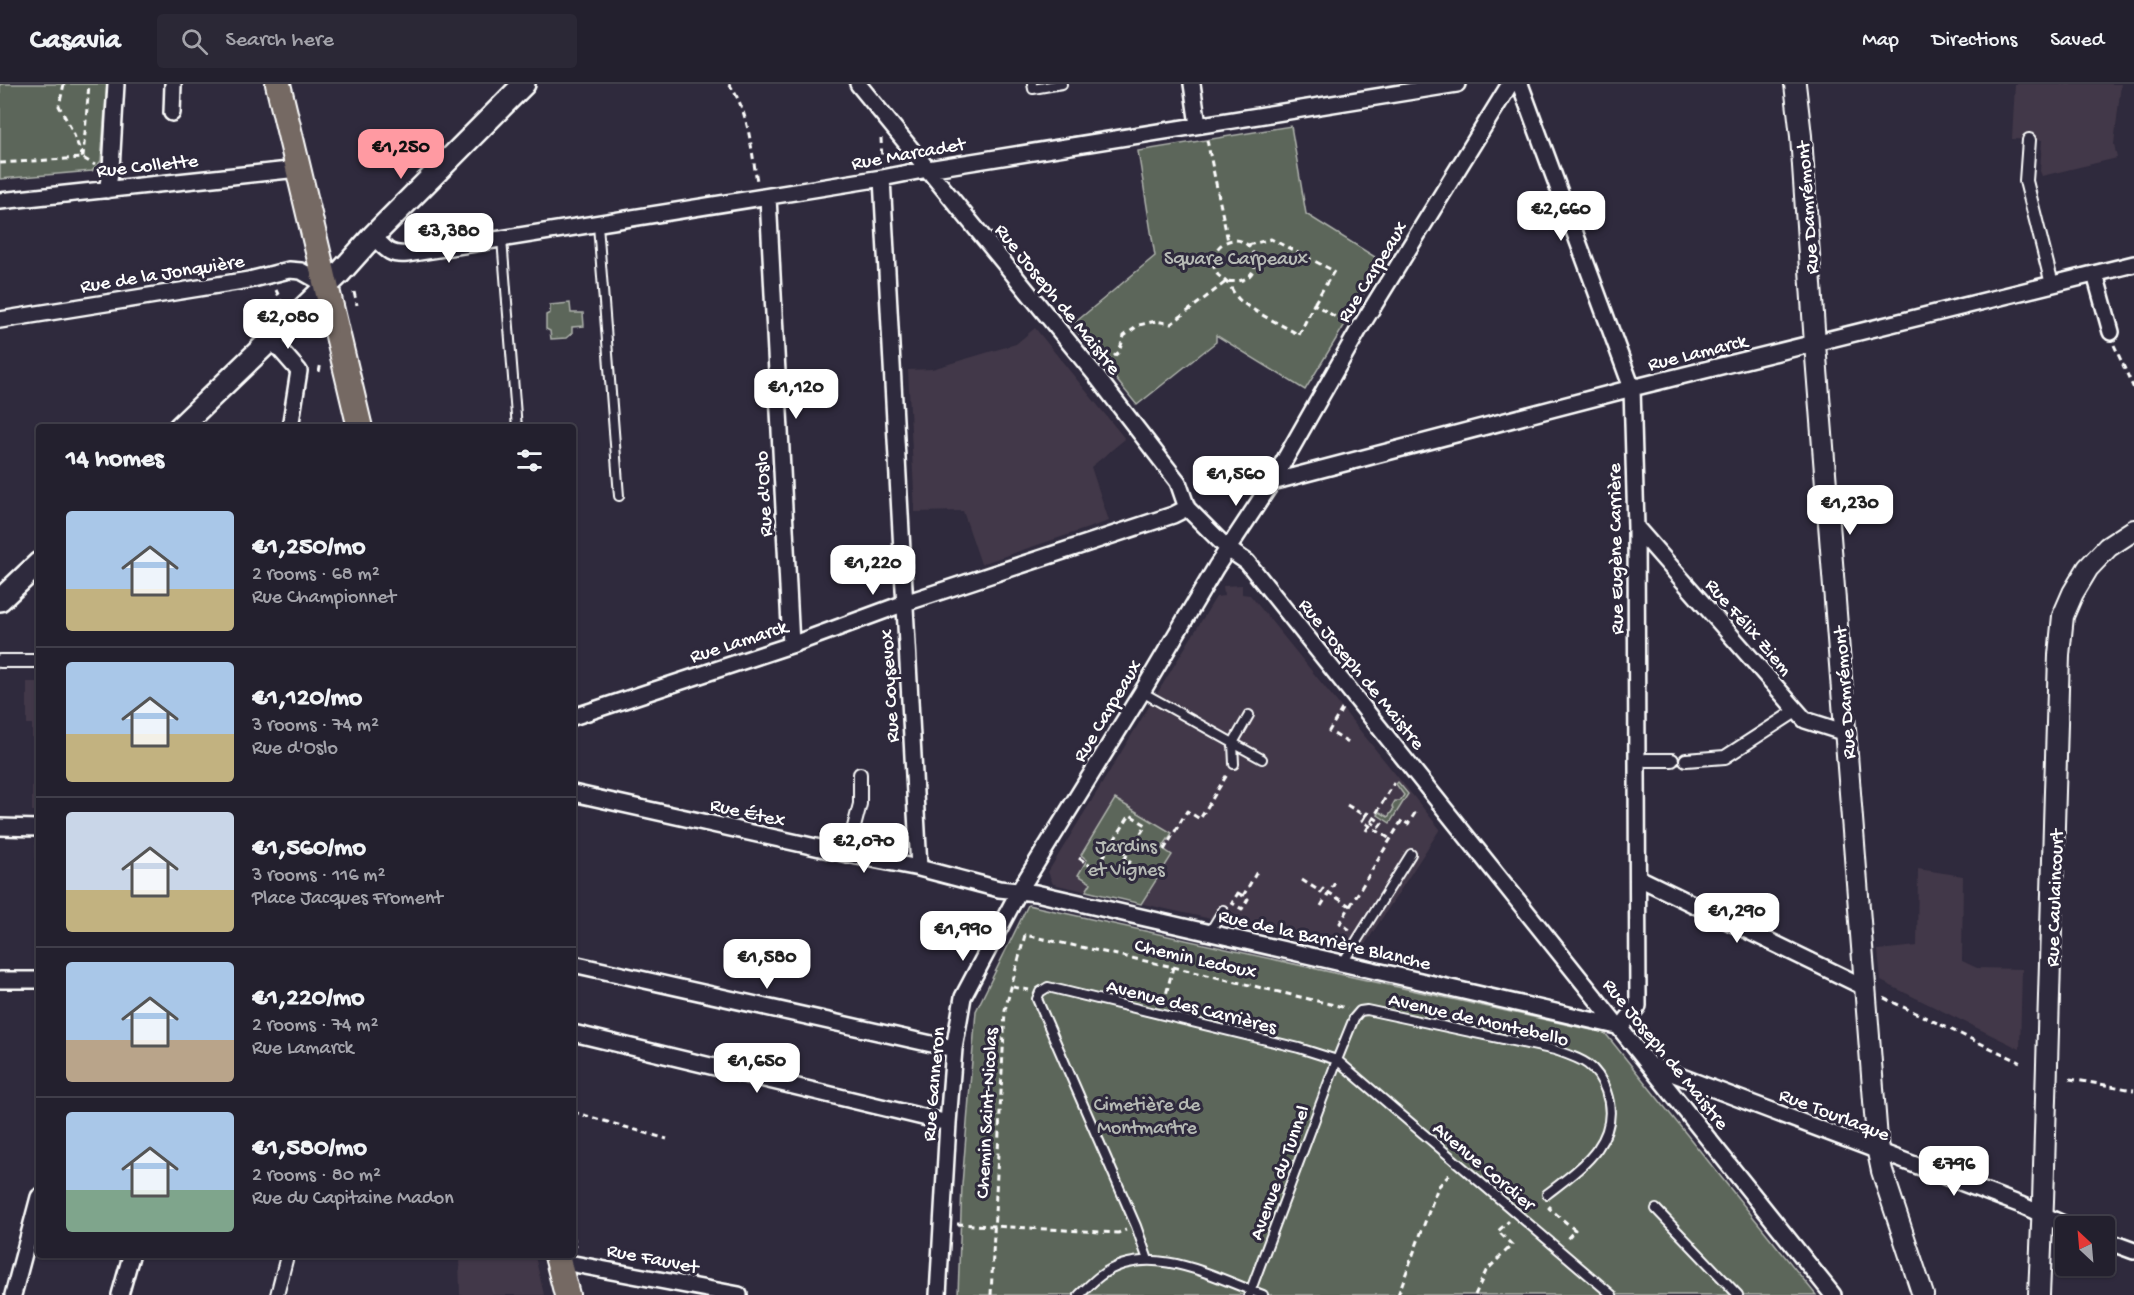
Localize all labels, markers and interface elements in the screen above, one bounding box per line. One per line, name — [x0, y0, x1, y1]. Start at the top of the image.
search box — [157, 14, 577, 68]
text: Casavia — [30, 25, 121, 58]
icon: search — [178, 25, 211, 58]
text: Search here — [226, 28, 334, 54]
text: Map — [1862, 29, 1899, 54]
text: Directions — [1932, 29, 2017, 54]
text: Saved — [2050, 29, 2104, 54]
pin: €1,250 — [352, 129, 450, 180]
street label: Rue Marcadet — [850, 134, 969, 177]
text: €1,250 — [372, 137, 430, 160]
street label: Rue Damrémont — [1793, 139, 1826, 275]
street label: Rue Collette — [95, 151, 200, 184]
pin: €2,660 — [1512, 191, 1610, 242]
text: €2,660 — [1531, 199, 1591, 222]
pin: €3,380 — [400, 213, 498, 264]
street label: Rue Carpeaux — [1334, 218, 1414, 328]
street label: Rue Joseph de Maistre — [988, 220, 1125, 381]
text: €3,380 — [418, 221, 480, 244]
park label: Square Carpeaux — [1164, 249, 1309, 272]
street label: Rue de la Jonquière — [79, 251, 247, 300]
pin: €2,080 — [239, 299, 337, 350]
text: €2,080 — [257, 307, 319, 330]
street label: Rue Lamarck — [1646, 330, 1752, 378]
pin: €1,120 — [747, 369, 845, 420]
text: €1,120 — [768, 377, 824, 400]
icon: filters — [513, 444, 546, 477]
text: 14 homes — [66, 445, 164, 476]
street label: Rue d'Oslo — [752, 450, 779, 537]
pin: €1,560 — [1187, 456, 1285, 507]
street label: Rue Eugène Carrière — [1604, 462, 1630, 635]
text: €1,560 — [1207, 464, 1265, 487]
pin: €1,230 — [1801, 485, 1899, 536]
text: €1,230 — [1821, 493, 1879, 516]
text: €1,250/mo — [252, 533, 366, 564]
icon: home — [114, 535, 186, 607]
pin: €1,220 — [824, 545, 922, 596]
text: €1,220 — [844, 553, 902, 576]
text: 2 rooms · 68 m² — [252, 564, 380, 587]
street label: Rue Félix Ziem — [1699, 575, 1796, 682]
text: Rue Championnet — [252, 587, 396, 610]
street label: Rue Joseph de Maistre — [1292, 595, 1429, 756]
street label: Rue Lamarck — [687, 616, 793, 670]
street label: Rue Damrémont — [1830, 624, 1863, 760]
street label: Rue Coysevox — [877, 628, 906, 743]
street label: Rue Carpeaux — [1069, 656, 1149, 767]
text: €1,120/mo — [252, 684, 362, 715]
icon: home — [114, 686, 186, 758]
text: 3 rooms · 74 m² — [252, 715, 379, 738]
text: Rue d'Oslo — [252, 738, 338, 761]
street label: Rue Étex — [707, 794, 788, 834]
pin: €2,070 — [815, 823, 913, 874]
street label: Rue Caulaincourt — [2043, 827, 2070, 967]
text: €2,070 — [833, 831, 895, 854]
text: €1,560/mo — [252, 834, 366, 865]
icon: home — [114, 836, 186, 908]
park label: Jardins et Vignes — [1087, 837, 1165, 883]
text: 3 rooms · 116 m² — [252, 865, 385, 888]
text: Place Jacques Froment — [252, 888, 443, 911]
pin: €1,290 — [1688, 893, 1786, 944]
text: €1,290 — [1708, 901, 1766, 924]
street label: Rue de la Barrière Blanche — [1216, 906, 1433, 977]
pin: €1,990 — [914, 911, 1012, 962]
text: €1,990 — [934, 919, 992, 942]
street label: Chemin Ledoux — [1132, 935, 1259, 986]
pin: €1,580 — [718, 939, 816, 990]
text: €1,580 — [737, 947, 797, 970]
street label: Rue Joseph de Maistre — [1596, 975, 1733, 1136]
street label: Avenue des Carrières — [1104, 976, 1279, 1041]
text: €1,220/mo — [252, 984, 365, 1015]
icon: home — [114, 986, 186, 1058]
street label: Avenue de Montebello — [1386, 990, 1570, 1053]
text: 2 rooms · 74 m² — [252, 1015, 378, 1038]
street label: Rue Ganneron — [919, 1026, 952, 1143]
street label: Chemin Saint-Nicolas — [973, 1027, 1004, 1199]
text: Rue Lamarck — [252, 1038, 353, 1061]
pin: €1,650 — [708, 1043, 806, 1094]
text: €1,650 — [728, 1051, 786, 1074]
street label: Rue Tourlaque — [1775, 1085, 1893, 1148]
park label: Cimetière de Montmartre — [1094, 1095, 1201, 1141]
street label: Avenue du Tunnel — [1246, 1103, 1316, 1244]
street label: Avenue Cordier — [1427, 1118, 1540, 1218]
text: €1,580/mo — [252, 1134, 367, 1165]
icon: home — [114, 1136, 186, 1208]
pin: €796 — [1918, 1146, 1990, 1197]
text: €796 — [1933, 1154, 1975, 1177]
text: 2 rooms · 80 m² — [252, 1165, 381, 1188]
text: Rue du Capitaine Madon — [252, 1188, 454, 1211]
north arrow — [2055, 1216, 2115, 1276]
map controls — [2055, 1216, 2115, 1276]
street label: Rue Fauvet — [605, 1240, 702, 1281]

